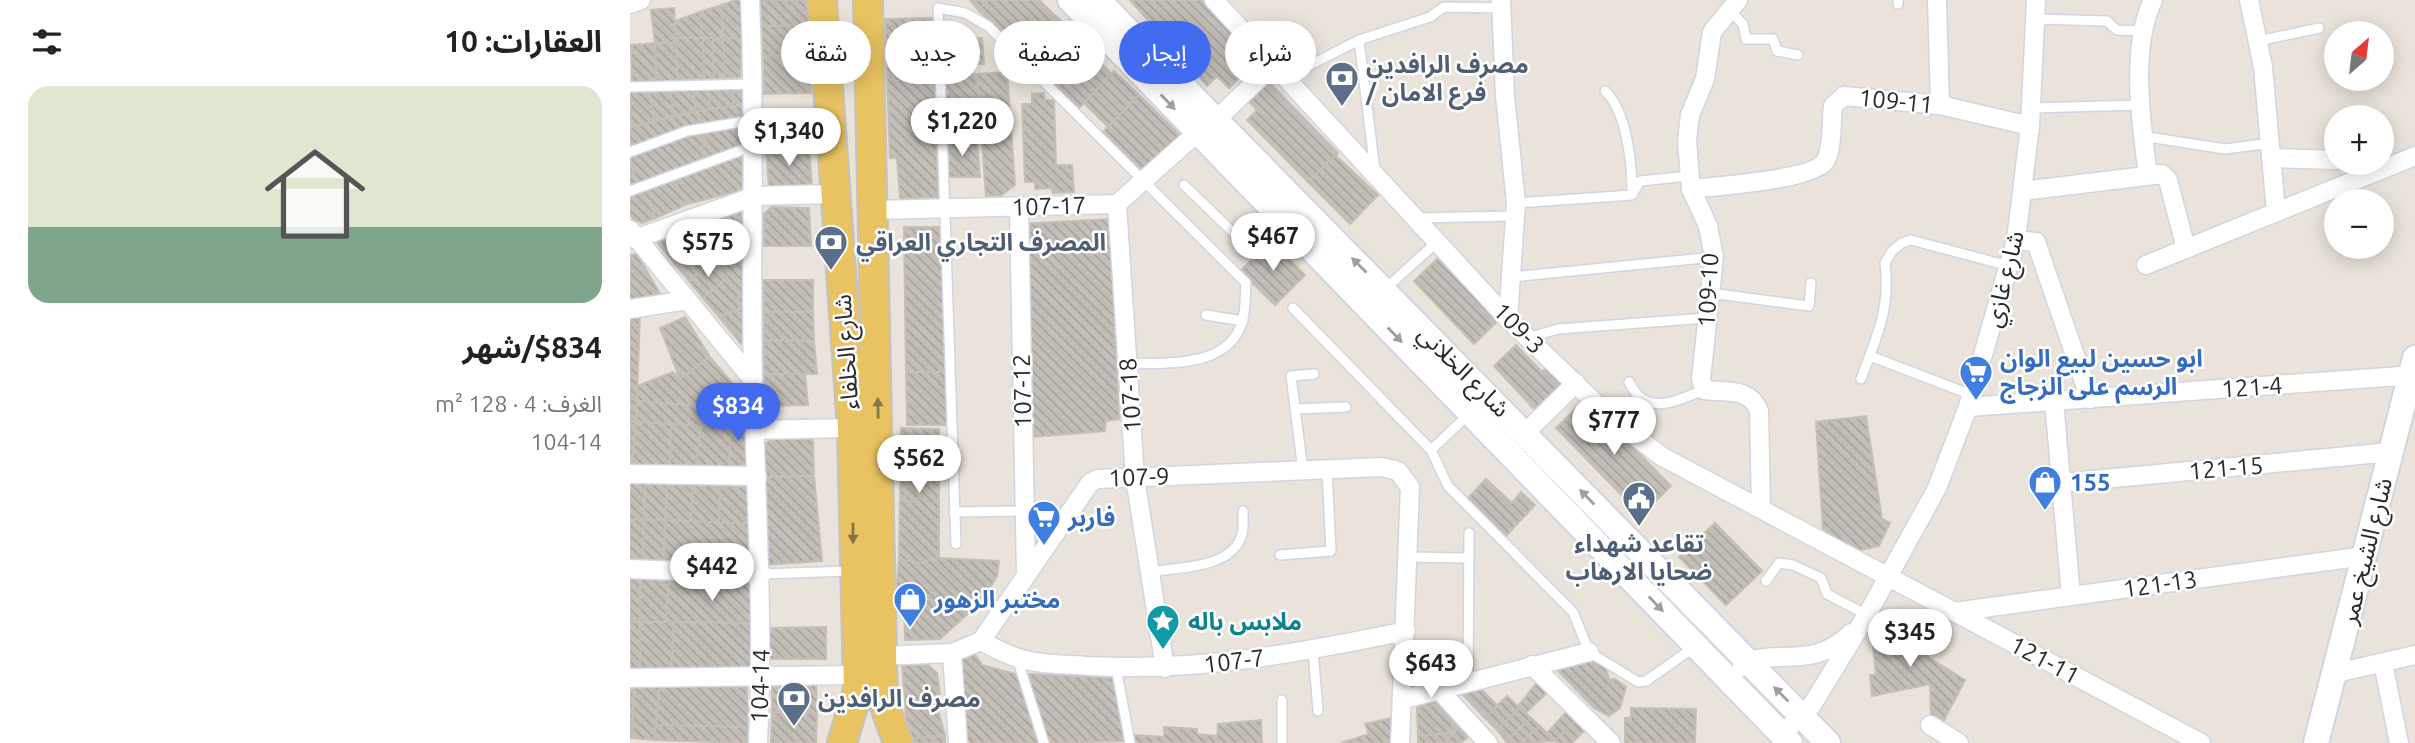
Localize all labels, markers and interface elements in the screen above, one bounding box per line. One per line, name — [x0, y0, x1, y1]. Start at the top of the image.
chip: شقة — [781, 21, 871, 84]
chip: جديد — [885, 21, 980, 84]
chip: تصفية — [994, 21, 1105, 84]
chip: إيجار — [1119, 21, 1211, 84]
chip: شراء — [1225, 21, 1316, 84]
north arrow — [2324, 21, 2394, 91]
map controls — [2324, 21, 2394, 259]
icon: filters — [28, 23, 66, 61]
text: العقارات: 10 — [444, 24, 602, 58]
place label: مصرف الرافدين / فرع الامان — [1365, 51, 1529, 110]
bank icon: مصرف الرافدين / فرع الامان — [1323, 59, 1361, 108]
street label: 109-11 — [1857, 84, 1935, 118]
one-way arrow — [1160, 93, 1177, 110]
pin: $1,220 — [905, 99, 1019, 158]
button: + — [2324, 105, 2394, 175]
pin: $1,340 — [732, 108, 846, 168]
text: $1,220 — [927, 108, 997, 133]
text: $1,340 — [754, 118, 824, 143]
icon: home — [252, 131, 378, 257]
button: − — [2324, 189, 2394, 259]
street label: 107-17 — [1011, 191, 1087, 221]
pin: $467 — [1232, 214, 1314, 273]
pin: $575 — [667, 219, 749, 279]
bank icon: المصرف التجاري العراقي — [812, 223, 850, 272]
text: $467 — [1247, 223, 1299, 248]
street label: شارع غازي — [1979, 228, 2034, 331]
text: $575 — [682, 229, 734, 254]
place label: المصرف التجاري العراقي — [856, 229, 1106, 262]
street label: 109-10 — [1693, 252, 1723, 328]
one-way arrow — [1351, 257, 1367, 274]
street label: شارع الخلفاء — [829, 293, 867, 411]
street label: 109-3 — [1488, 297, 1550, 359]
street label: شارع الخلاني — [1409, 320, 1515, 426]
one-way arrow — [1386, 327, 1403, 344]
text: $834/شهر — [463, 330, 602, 364]
place label: ابو حسين لبيع الوان الرسم على الزجاج — [2000, 345, 2203, 404]
street label: 107-12 — [1008, 353, 1036, 429]
supermarket icon: ابو حسين لبيع الوان الرسم على الزجاج — [1957, 353, 1995, 402]
street label: 107-18 — [1114, 357, 1146, 433]
street label: 121-4 — [2221, 371, 2283, 403]
pin: $834 — [697, 384, 779, 443]
text: الغرف: 4 · 128 m² — [435, 391, 602, 416]
text: $834 — [712, 393, 764, 418]
one-way arrow — [872, 397, 884, 419]
pin: $777 — [1573, 398, 1655, 457]
text: $777 — [1588, 407, 1640, 432]
text: 104-14 — [530, 429, 602, 454]
pin: $562 — [878, 435, 960, 495]
text: $562 — [893, 445, 945, 470]
street label: 121-15 — [2188, 451, 2264, 485]
street label: 107-9 — [1108, 462, 1170, 492]
shop icon: 155 — [2026, 463, 2064, 512]
place label: 155 — [2070, 469, 2111, 496]
street label: شارع الشيخ عمر — [2335, 475, 2401, 629]
public building icon: تقاعد شهداء ضحايا الارهاب — [1620, 479, 1658, 528]
one-way arrow — [1579, 488, 1596, 505]
supermarket icon: فاربر — [1025, 498, 1063, 547]
place label: فاربر — [1067, 504, 1115, 532]
one-way arrow — [847, 522, 859, 544]
place label: تقاعد شهداء ضحايا الارهاب — [1566, 530, 1712, 586]
pin: $442 — [671, 544, 753, 603]
text: $442 — [686, 553, 738, 578]
street label: 121-13 — [2121, 565, 2199, 603]
shop icon: مختبر الزهور — [891, 580, 929, 629]
place label: مختبر الزهور — [933, 586, 1060, 614]
one-way arrow — [1647, 595, 1663, 612]
place icon: ملابس باله — [1144, 602, 1182, 651]
place label: ملابس باله — [1188, 608, 1302, 636]
pin: $345 — [1869, 610, 1951, 669]
text: $345 — [1884, 619, 1936, 644]
street label: 121-11 — [2006, 631, 2084, 689]
pin: $643 — [1390, 640, 1472, 700]
street label: 107-7 — [1202, 644, 1266, 678]
street label: 104-14 — [745, 648, 775, 724]
text: $643 — [1405, 650, 1457, 675]
bank icon: مصرف الرافدين — [775, 679, 813, 728]
place label: مصرف الرافدين — [818, 685, 981, 713]
one-way arrow — [1773, 686, 1789, 702]

